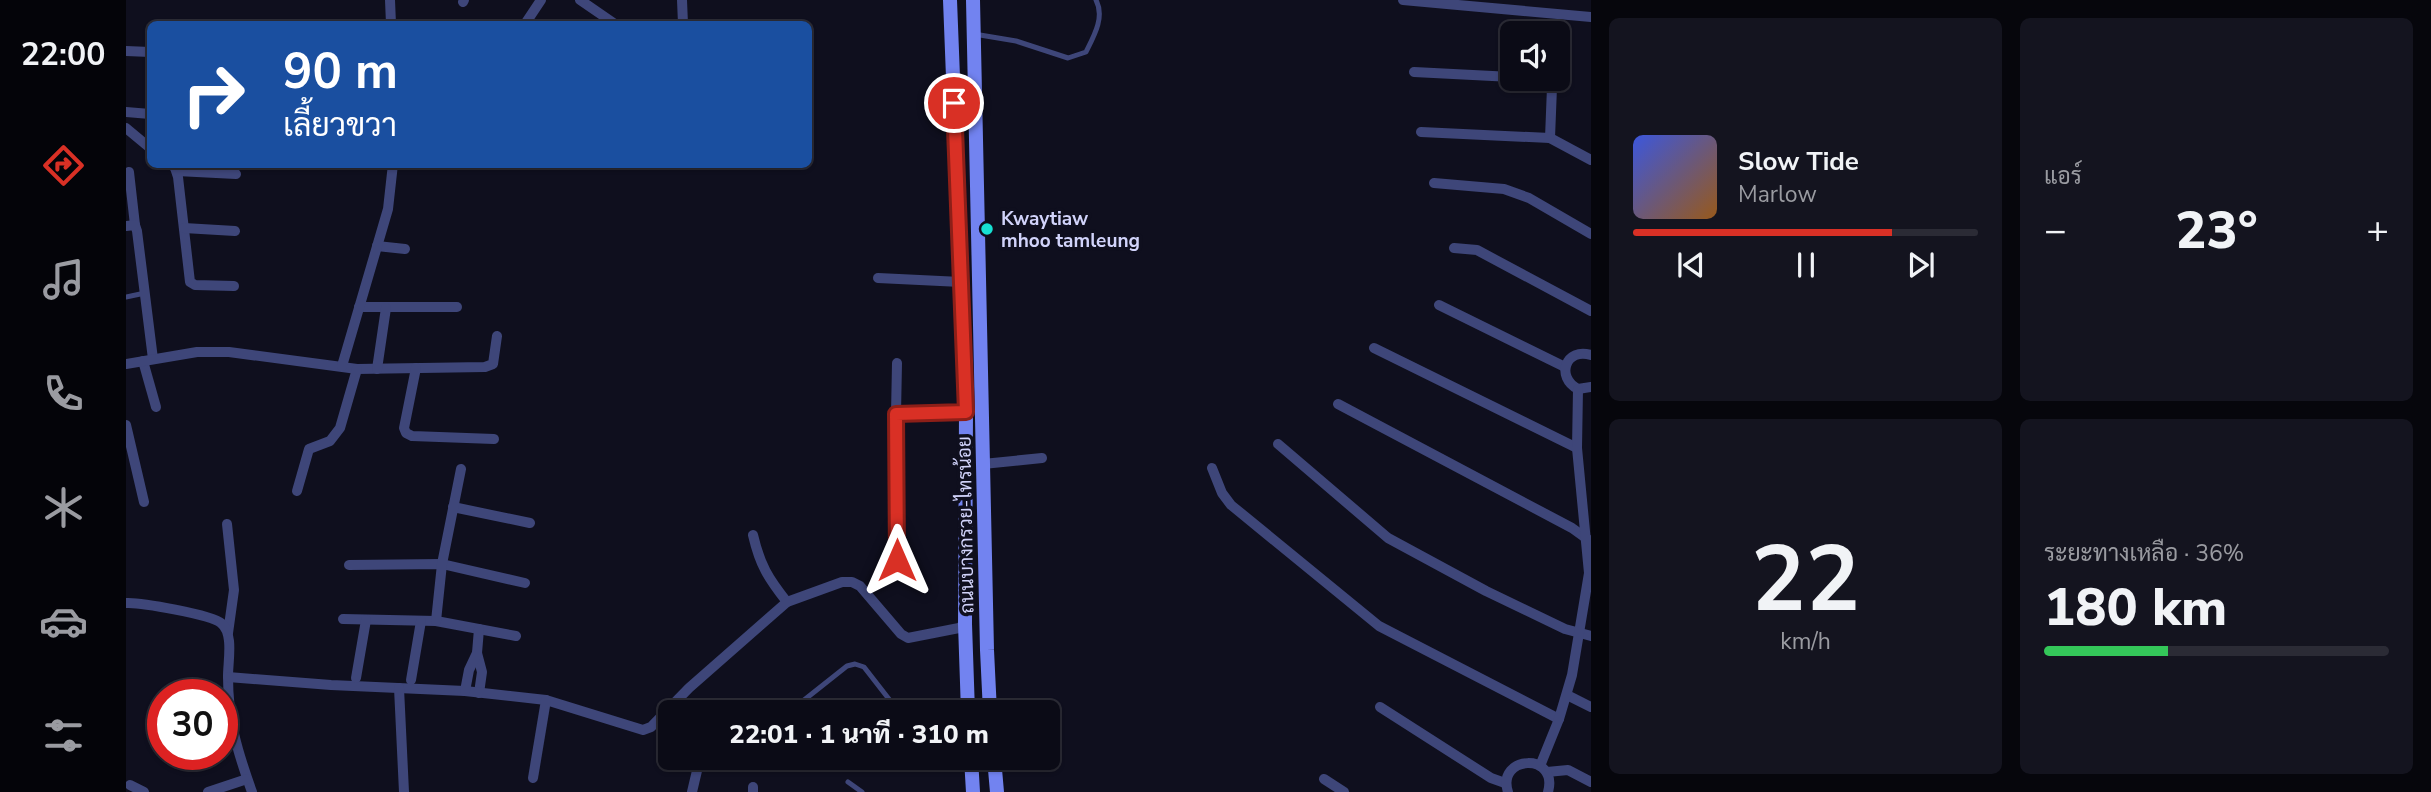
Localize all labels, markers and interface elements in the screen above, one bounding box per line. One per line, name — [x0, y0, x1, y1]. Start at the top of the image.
map controls — [1500, 21, 1570, 91]
button: sound — [1500, 21, 1570, 91]
text: 22:00 — [21, 33, 105, 76]
text: 90 m — [283, 38, 398, 105]
icon: right — [168, 49, 259, 140]
pin — [924, 73, 984, 133]
icon: arrive — [935, 84, 973, 122]
text: เลี้ยวขวา — [283, 104, 397, 147]
icon: directions — [39, 141, 88, 190]
text: Slow Tide — [1738, 144, 1859, 179]
text: แอร์ — [2044, 161, 2082, 192]
text: Marlow — [1738, 179, 1817, 210]
text: 23° — [2175, 195, 2258, 266]
text: − — [2044, 205, 2067, 256]
text: + — [2366, 205, 2389, 256]
place label: Kwaytiaw mhoo tamleung — [1001, 206, 1140, 254]
marker: Kwaytiaw mhoo tamleung — [979, 221, 995, 237]
icon: previous — [1672, 246, 1710, 284]
icon: pause — [1787, 246, 1825, 284]
icon: next — [1902, 246, 1940, 284]
icon: music — [39, 255, 88, 304]
icon: phone — [39, 369, 88, 418]
street label: ถนนบางกรวย-ไทรน้อย — [951, 436, 981, 614]
icon: climate — [39, 483, 88, 532]
text: 22 — [1751, 518, 1860, 642]
position arrow — [860, 523, 934, 597]
text: ระยะทางเหลือ · 36% — [2044, 538, 2244, 569]
text: 180 km — [2044, 572, 2227, 643]
icon: car — [39, 597, 88, 646]
text: km/h — [1780, 626, 1831, 657]
speed limit sign: 30 — [147, 679, 238, 770]
icon: filters — [39, 711, 88, 760]
text: 22:01 · 1 นาที · 310 m — [729, 717, 989, 752]

